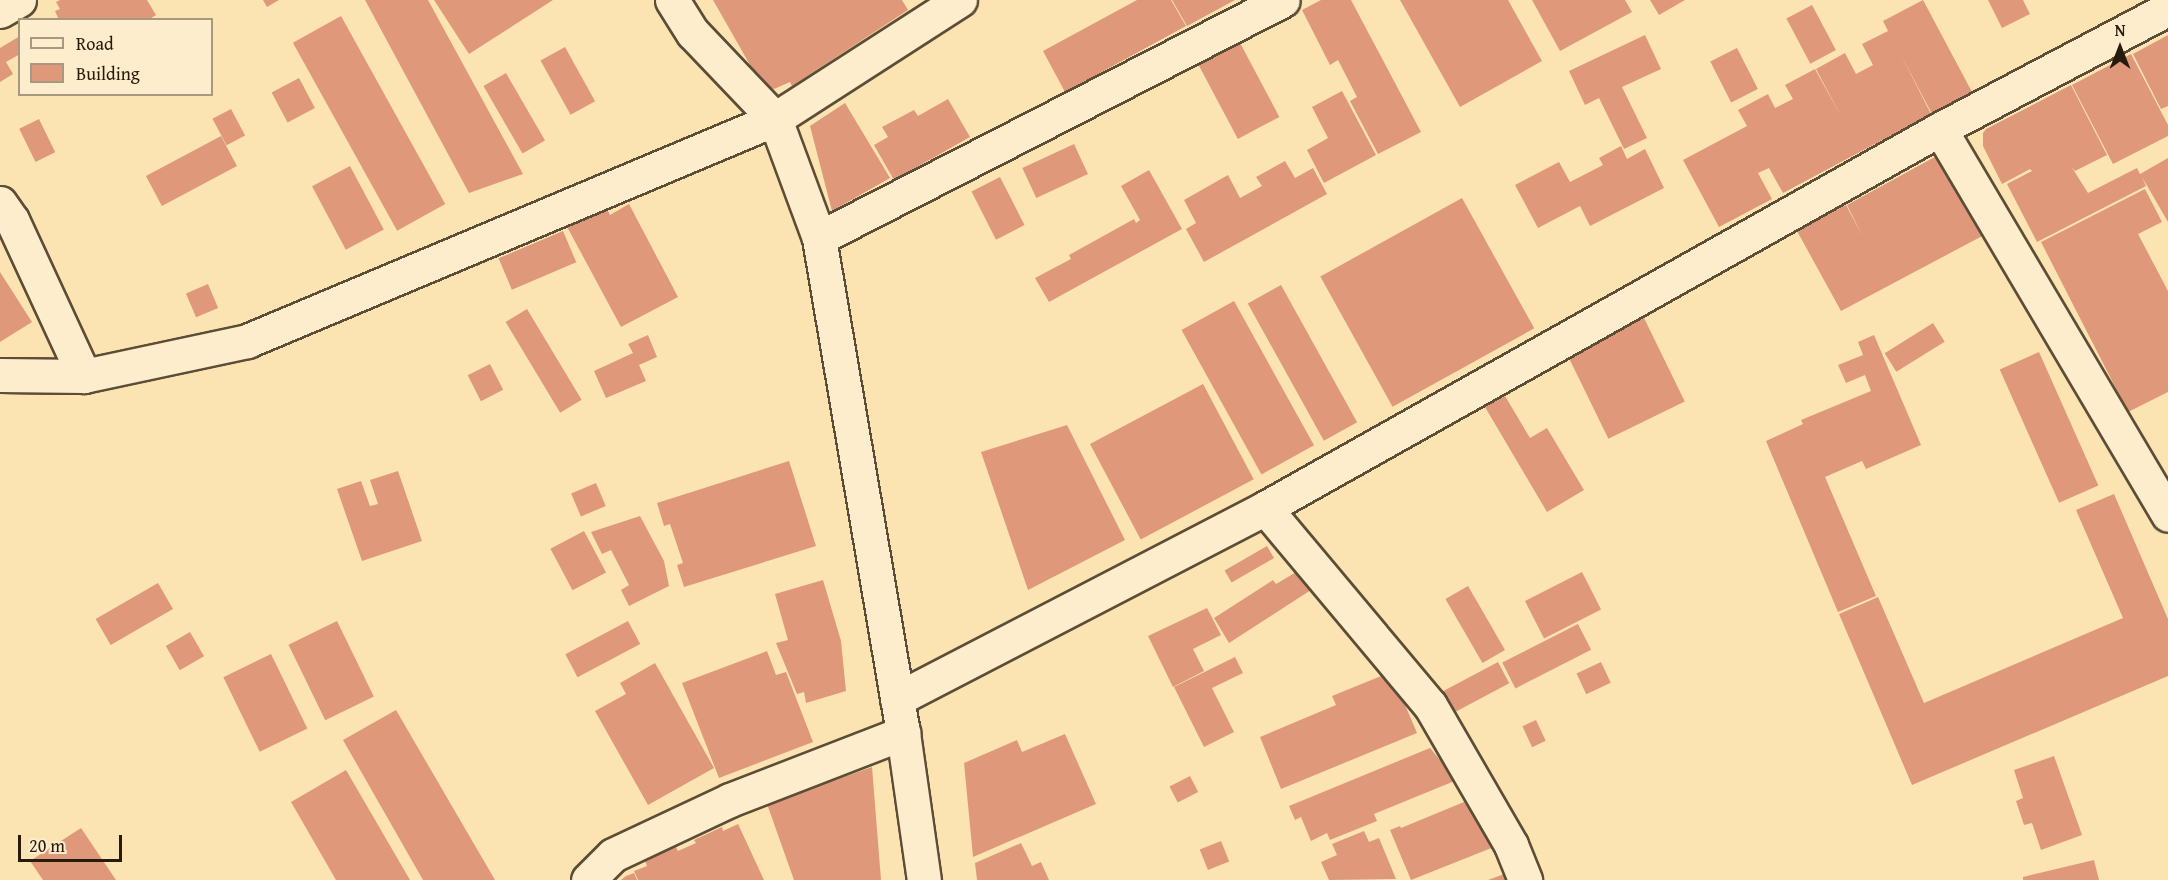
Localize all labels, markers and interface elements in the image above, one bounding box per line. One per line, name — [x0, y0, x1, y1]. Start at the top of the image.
legend — [18, 18, 213, 96]
north arrow — [2090, 18, 2150, 78]
text: N — [2115, 18, 2125, 42]
text: Road — [76, 30, 114, 57]
text: Building — [76, 60, 140, 87]
scale bar — [21, 823, 124, 861]
text: 20 m — [29, 832, 65, 859]

